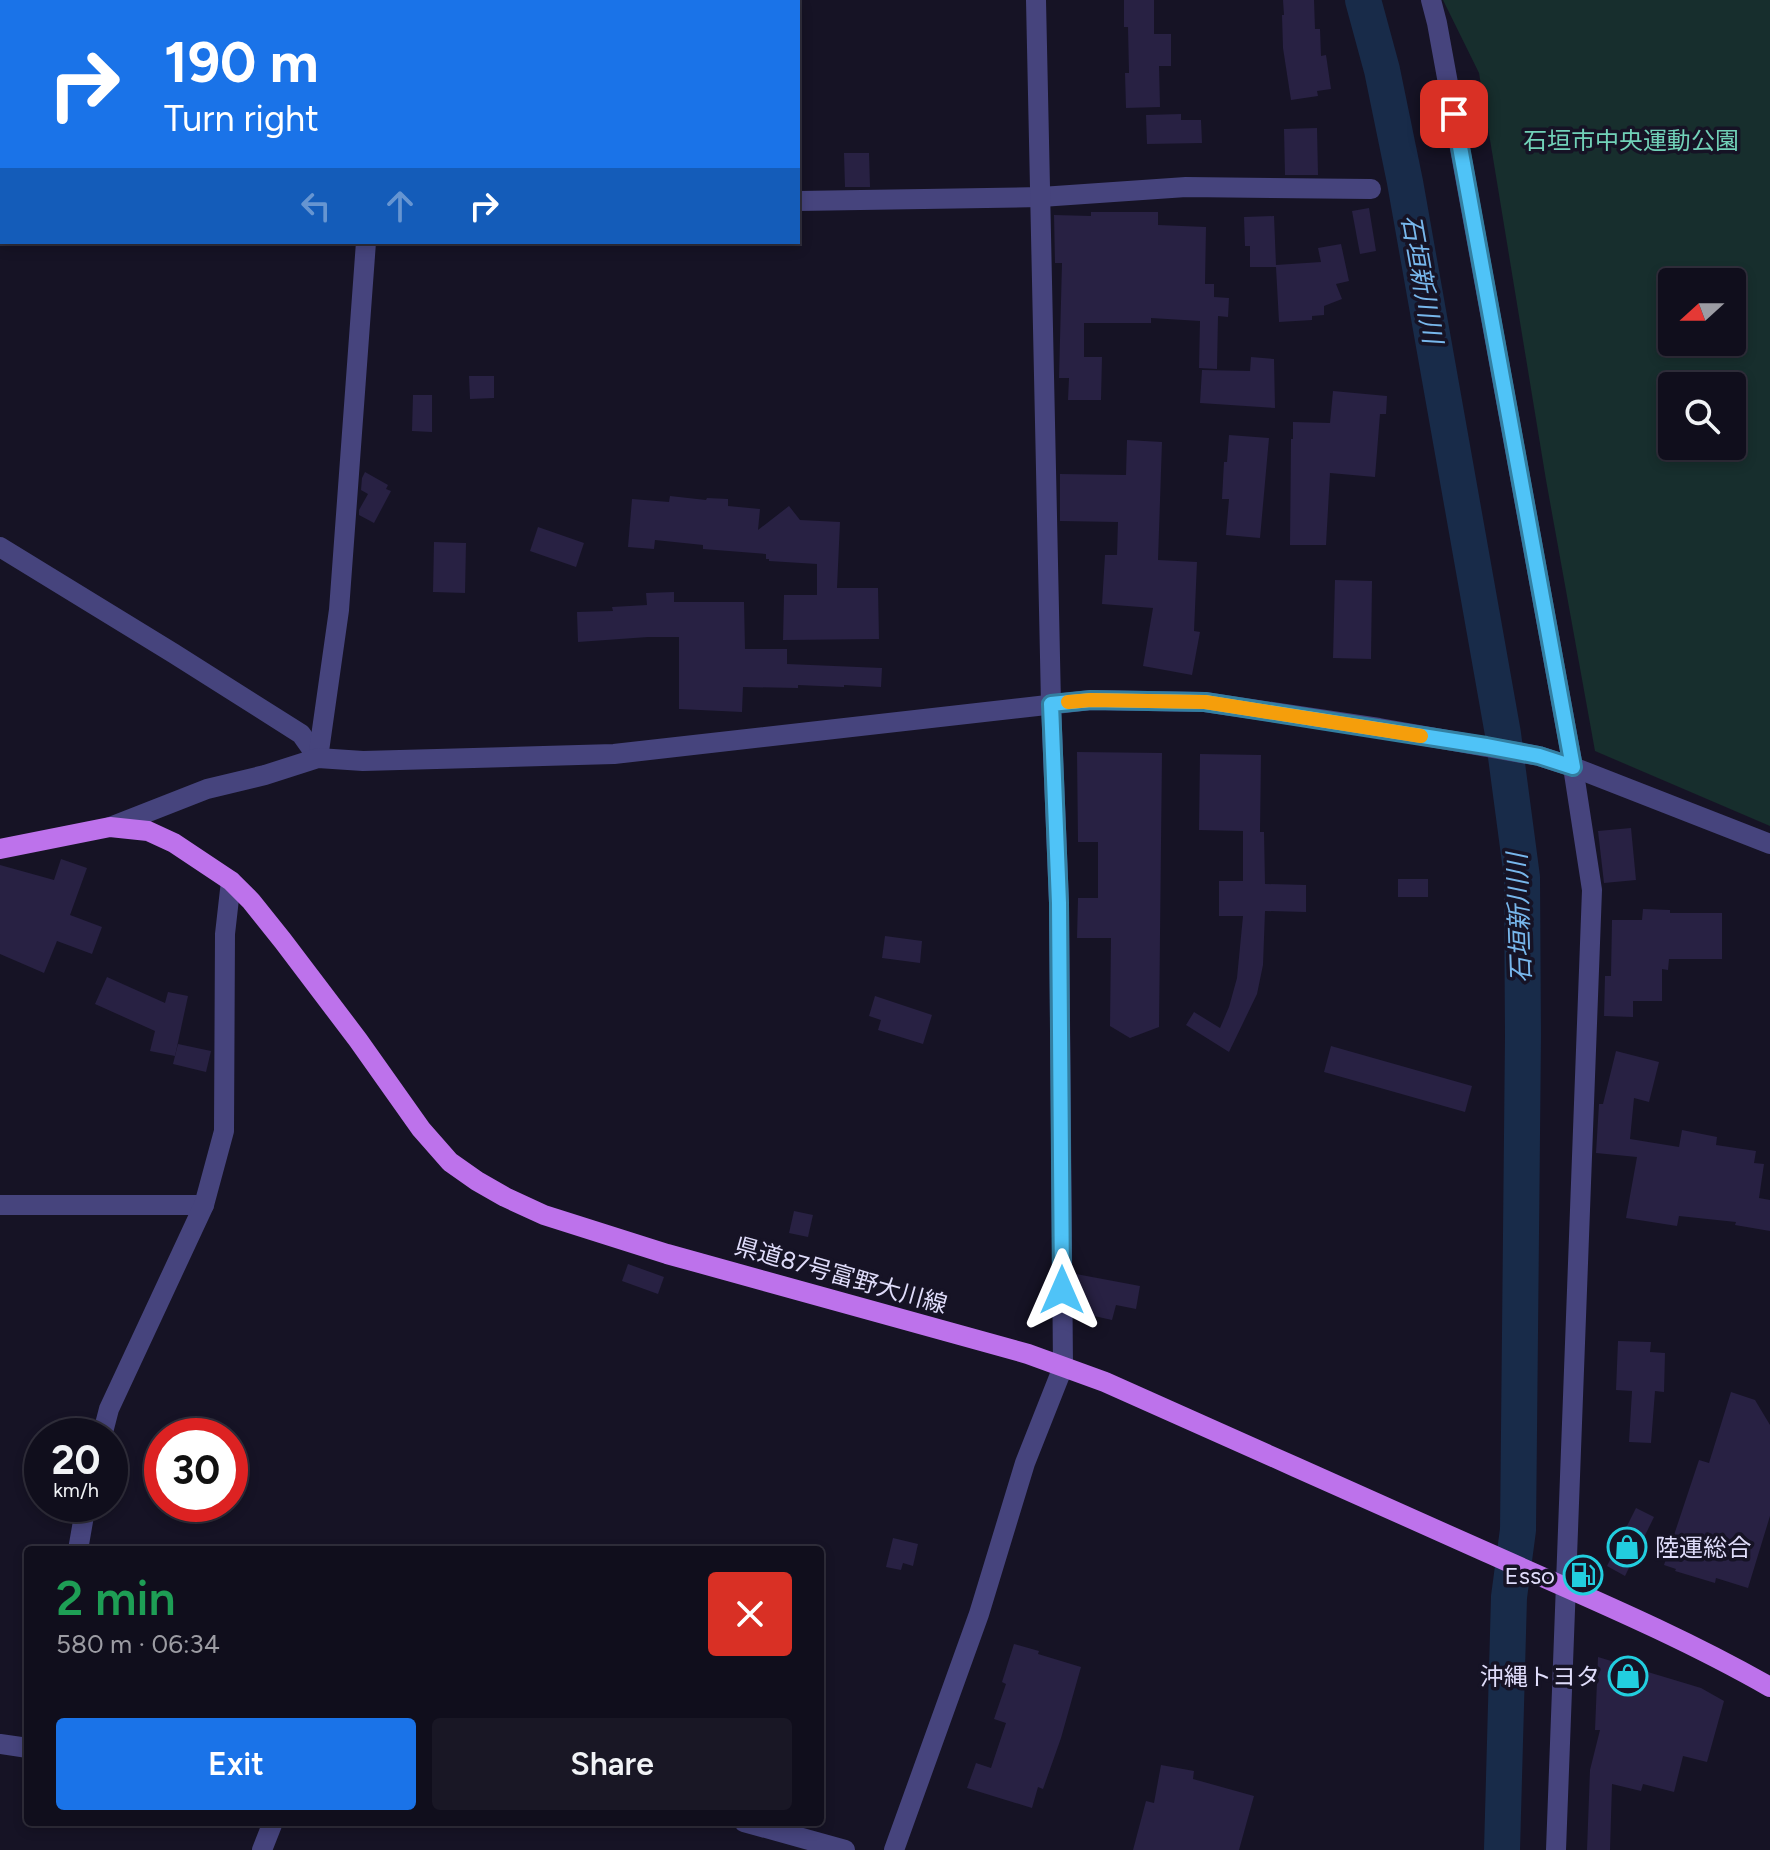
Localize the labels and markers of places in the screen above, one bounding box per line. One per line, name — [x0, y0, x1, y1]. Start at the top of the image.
pin — [1420, 80, 1488, 148]
shop icon: 陸運総合 — [1606, 1526, 1648, 1568]
place label: 陸運総合 — [1655, 1533, 1751, 1562]
fuel station icon: Esso — [1562, 1554, 1604, 1596]
place label: Esso — [1505, 1561, 1555, 1590]
shop icon: 沖縄トヨタ — [1607, 1655, 1649, 1697]
place label: 沖縄トヨタ — [1480, 1662, 1600, 1691]

